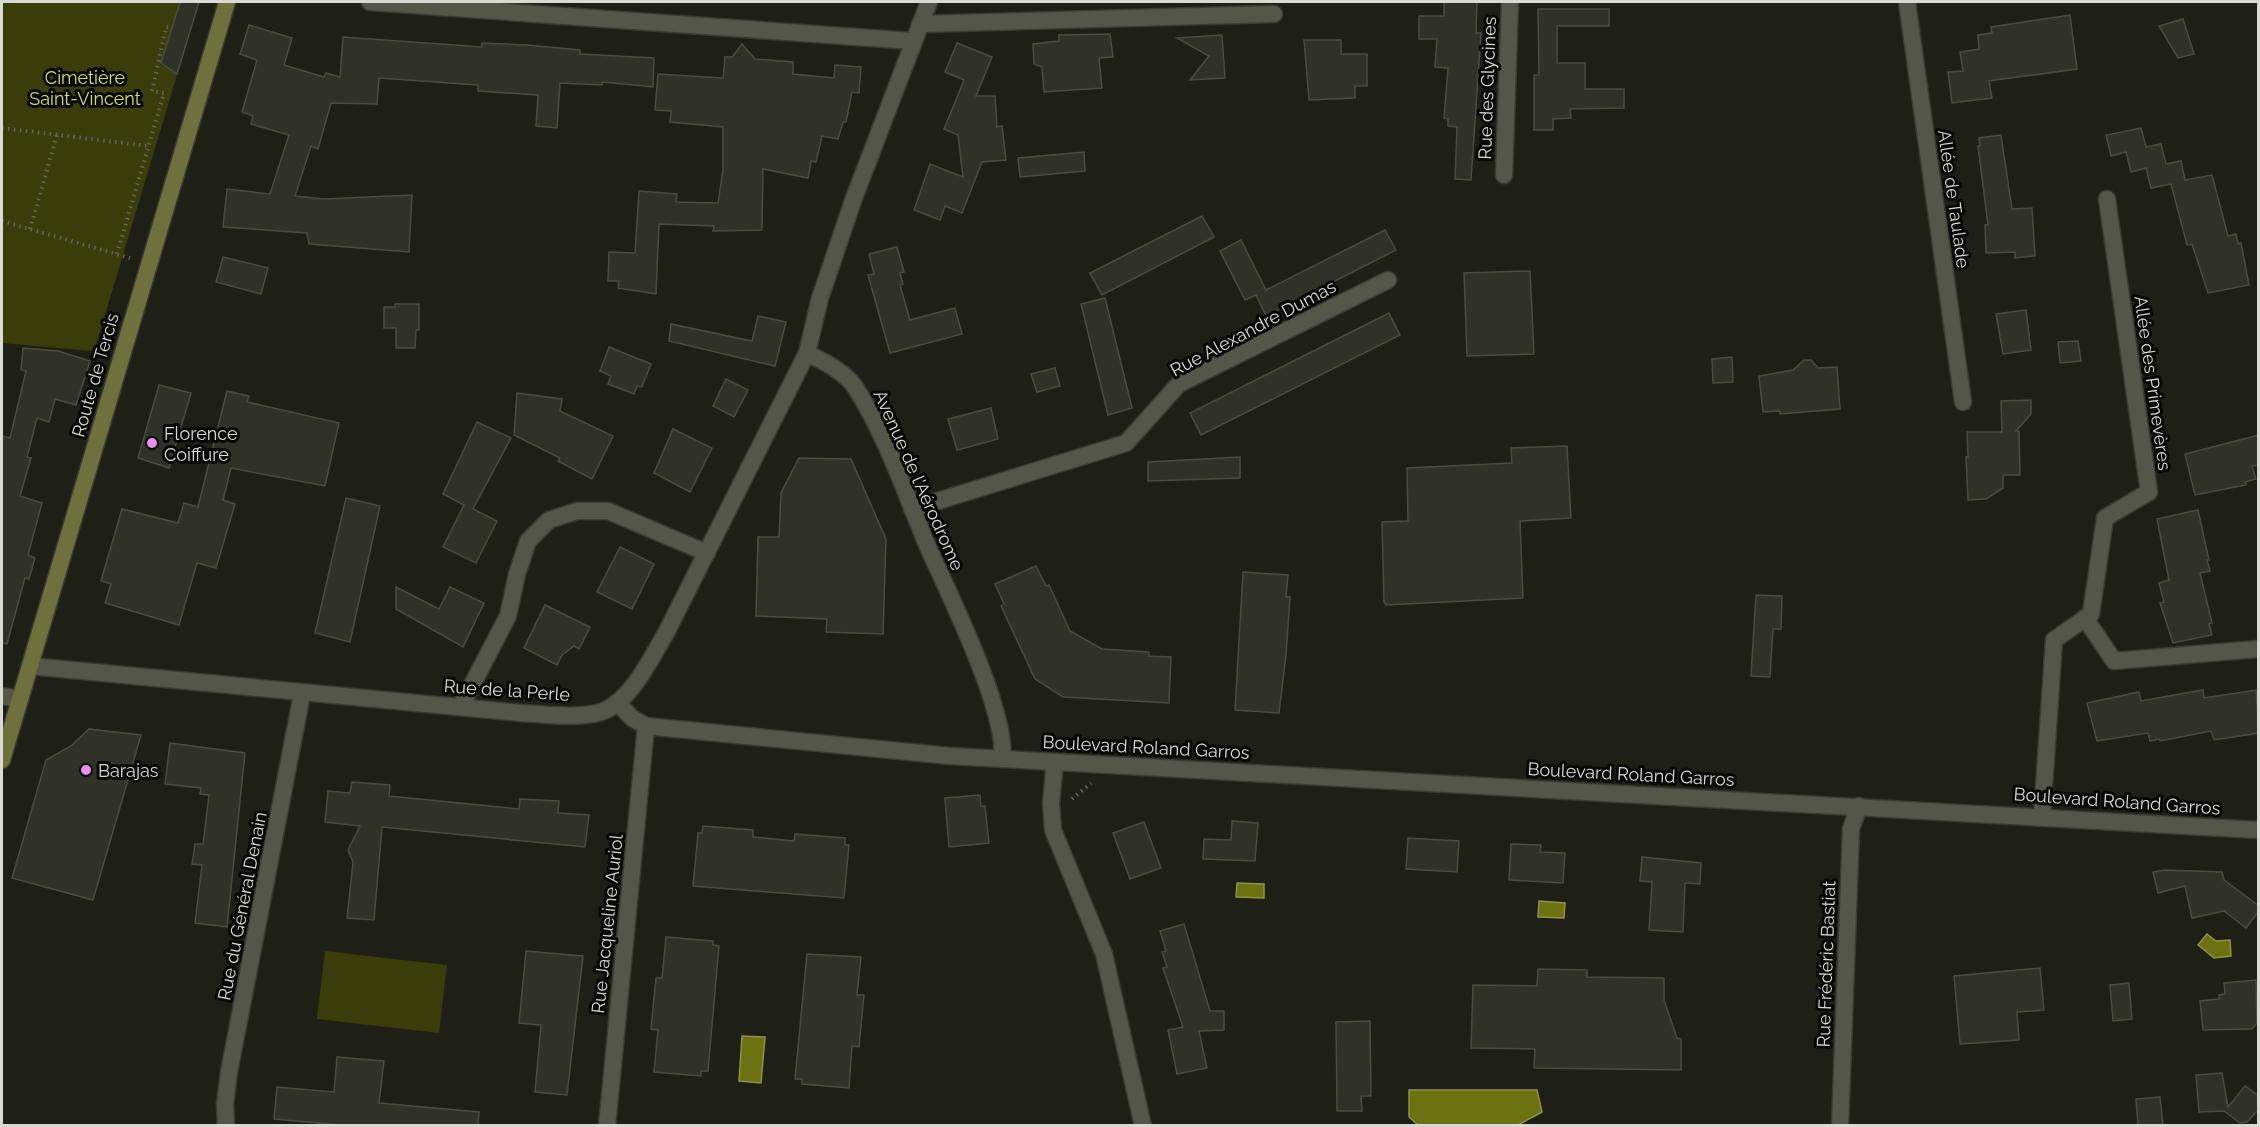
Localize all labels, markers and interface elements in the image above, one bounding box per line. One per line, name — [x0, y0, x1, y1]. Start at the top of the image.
street label: Rue des Glycines — [1474, 16, 1500, 160]
park label: Cimetière Saint-Vincent — [29, 67, 141, 109]
street label: Allée de Taulade — [1934, 128, 1974, 270]
street label: Rue Alexandre Dumas — [1167, 275, 1340, 381]
street label: Allée des Primevères — [2130, 294, 2176, 472]
street label: Route de Tercis — [67, 310, 123, 439]
street label: Avenue de l'Aérodrome — [870, 386, 968, 574]
place label: Florence Coiffure — [164, 423, 238, 465]
marker: Florence Coiffure — [145, 436, 159, 450]
street label: Rue de la Perle — [443, 675, 571, 705]
street label: Boulevard Roland Garros — [1042, 731, 1250, 763]
street label: Boulevard Roland Garros — [1527, 758, 1735, 790]
place label: Barajas — [98, 760, 159, 781]
marker: Barajas — [79, 763, 93, 777]
street label: Boulevard Roland Garros — [2013, 783, 2221, 819]
street label: Rue du Général Denain — [213, 810, 271, 1002]
street label: Rue Jacqueline Auriol — [587, 833, 627, 1015]
street label: Rue Frédéric Bastiat — [1813, 880, 1839, 1048]

